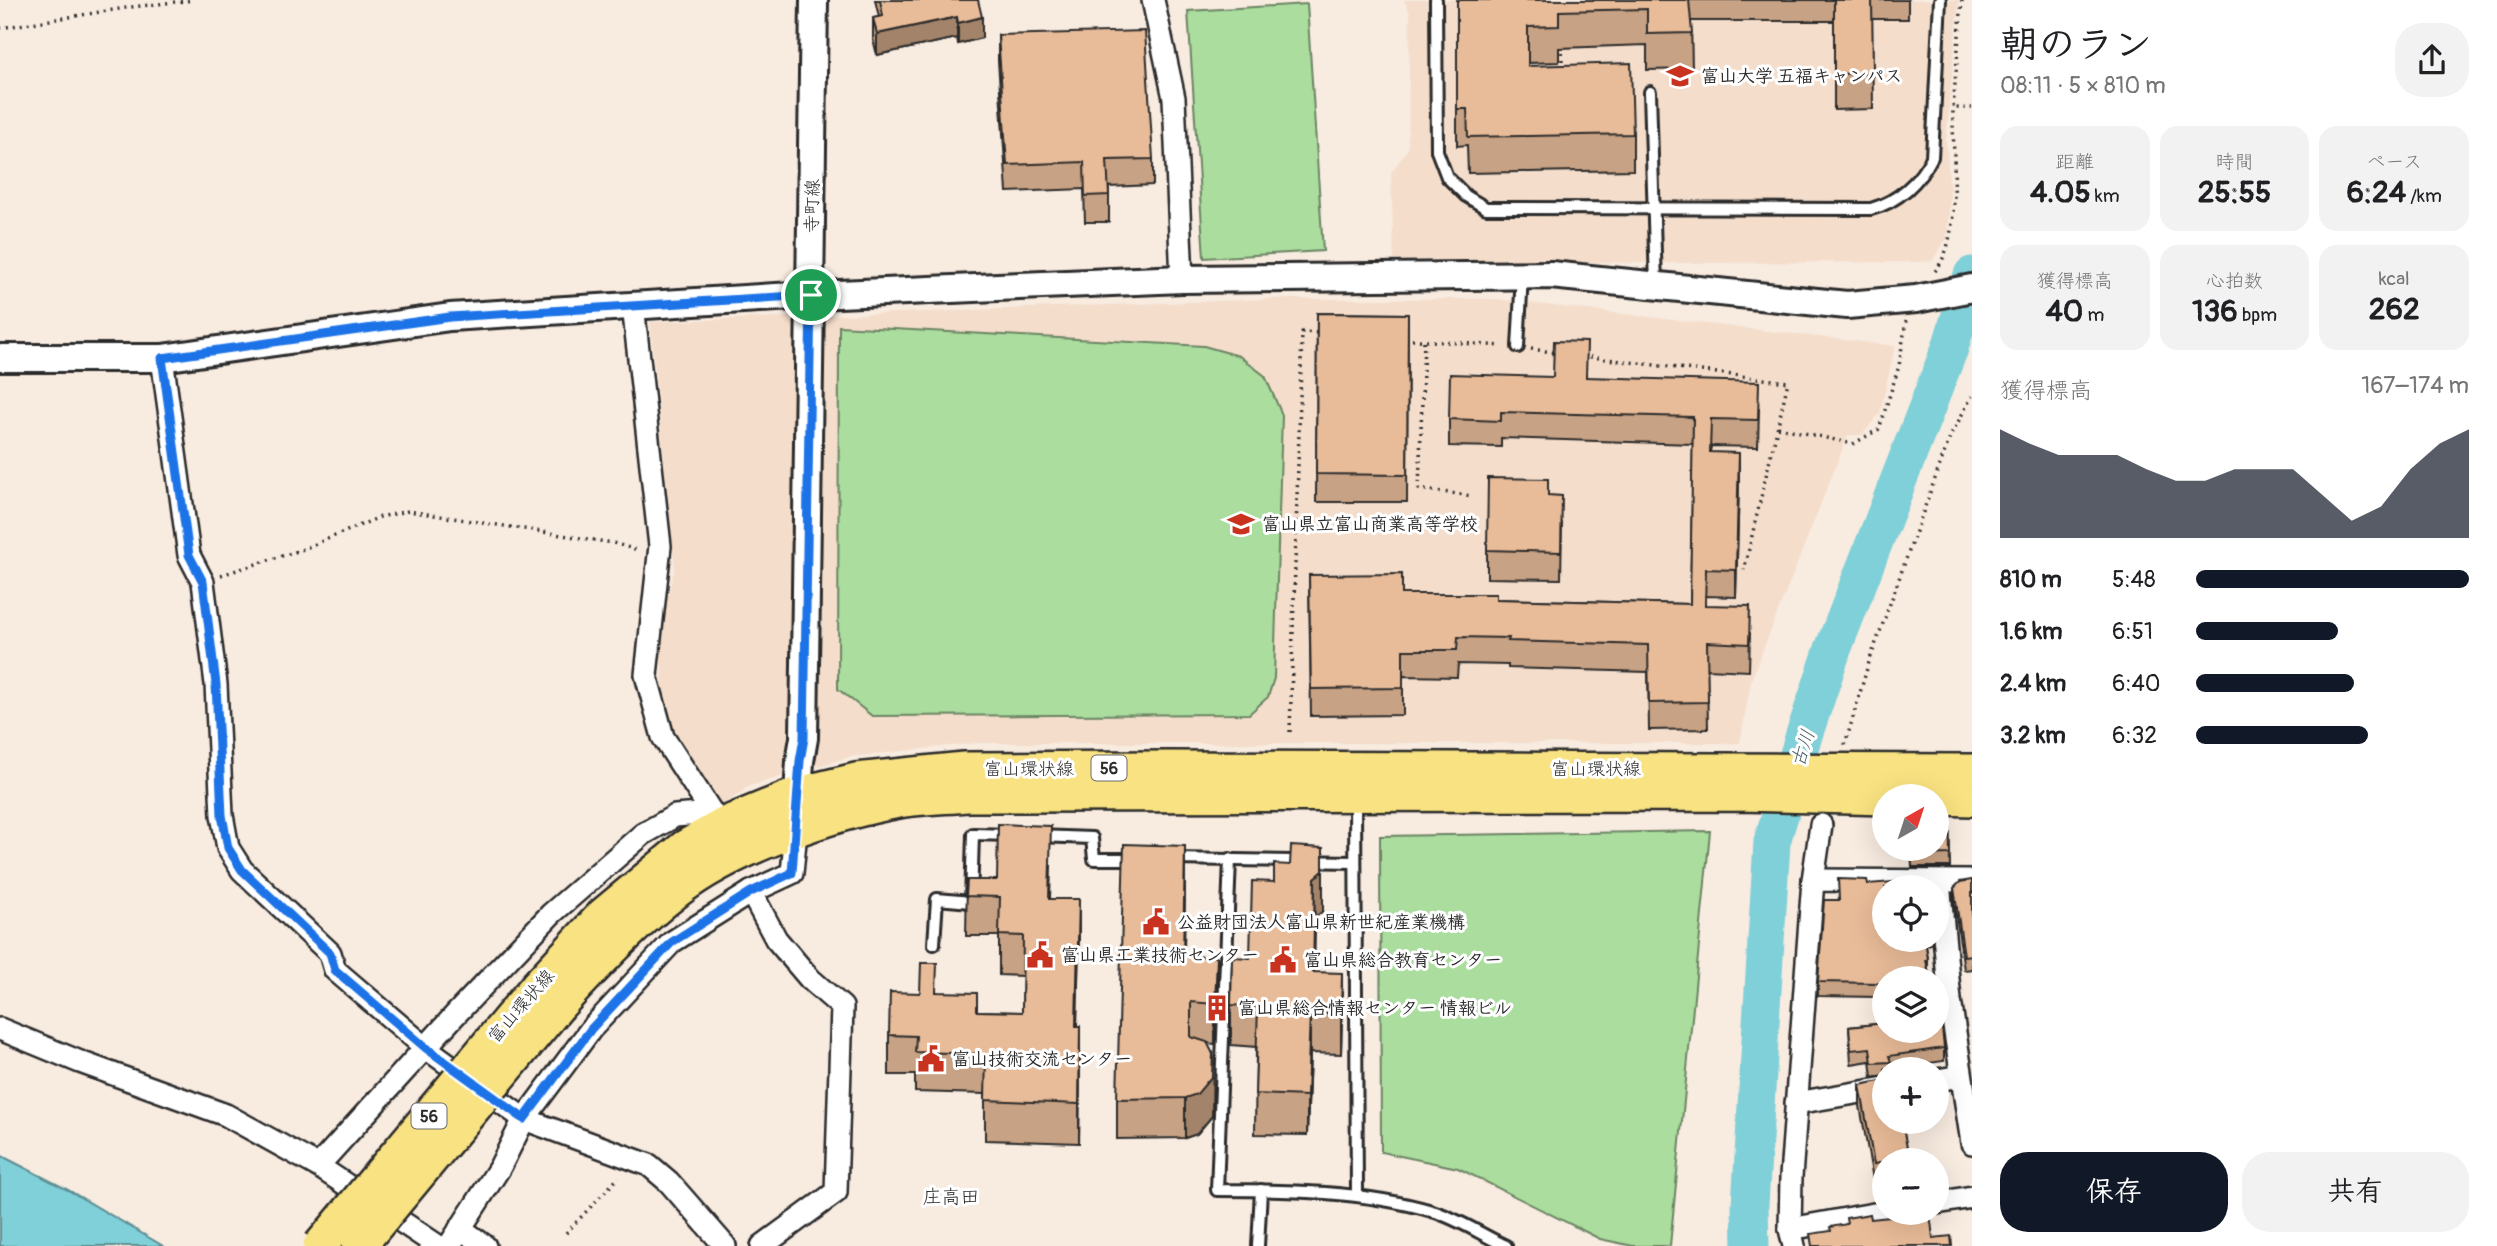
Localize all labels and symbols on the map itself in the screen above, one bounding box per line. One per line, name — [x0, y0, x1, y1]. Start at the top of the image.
school or university icon: 富山大学 五福キャンパス — [1665, 61, 1695, 91]
place label: 富山大学 五福キャンパス — [1701, 65, 1902, 88]
street label: 寺町線 — [801, 179, 824, 233]
pin — [781, 265, 841, 325]
school or university icon: 富山県立富山商業高等学校 — [1226, 509, 1256, 539]
place label: 富山県立富山商業高等学校 — [1262, 513, 1478, 536]
water label: 古川 — [1786, 727, 1820, 770]
road number: 56 — [1092, 755, 1126, 780]
street label: 富山環状線 — [984, 758, 1074, 781]
street label: 富山環状線 — [1551, 758, 1641, 781]
north arrow — [1872, 784, 1950, 861]
public building icon: 公益財団法人富山県新世紀産業機構 — [1141, 907, 1171, 937]
place label: 公益財団法人富山県新世紀産業機構 — [1177, 911, 1465, 934]
public building icon: 富山県工業技術センター — [1025, 940, 1055, 970]
place label: 富山県工業技術センター — [1061, 944, 1259, 967]
public building icon: 富山県総合教育センター — [1268, 945, 1298, 975]
place label: 富山県総合教育センター — [1304, 949, 1502, 972]
street label: 富山環状線 — [483, 965, 560, 1048]
building icon: 富山県総合情報センター 情報ビル — [1202, 993, 1232, 1023]
place label: 富山県総合情報センター 情報ビル — [1238, 997, 1512, 1020]
public building icon: 富山技術交流センター — [916, 1044, 946, 1074]
place label: 富山技術交流センター — [952, 1048, 1132, 1071]
road number: 56 — [412, 1104, 446, 1128]
district label: 庄高田 — [922, 1185, 980, 1209]

